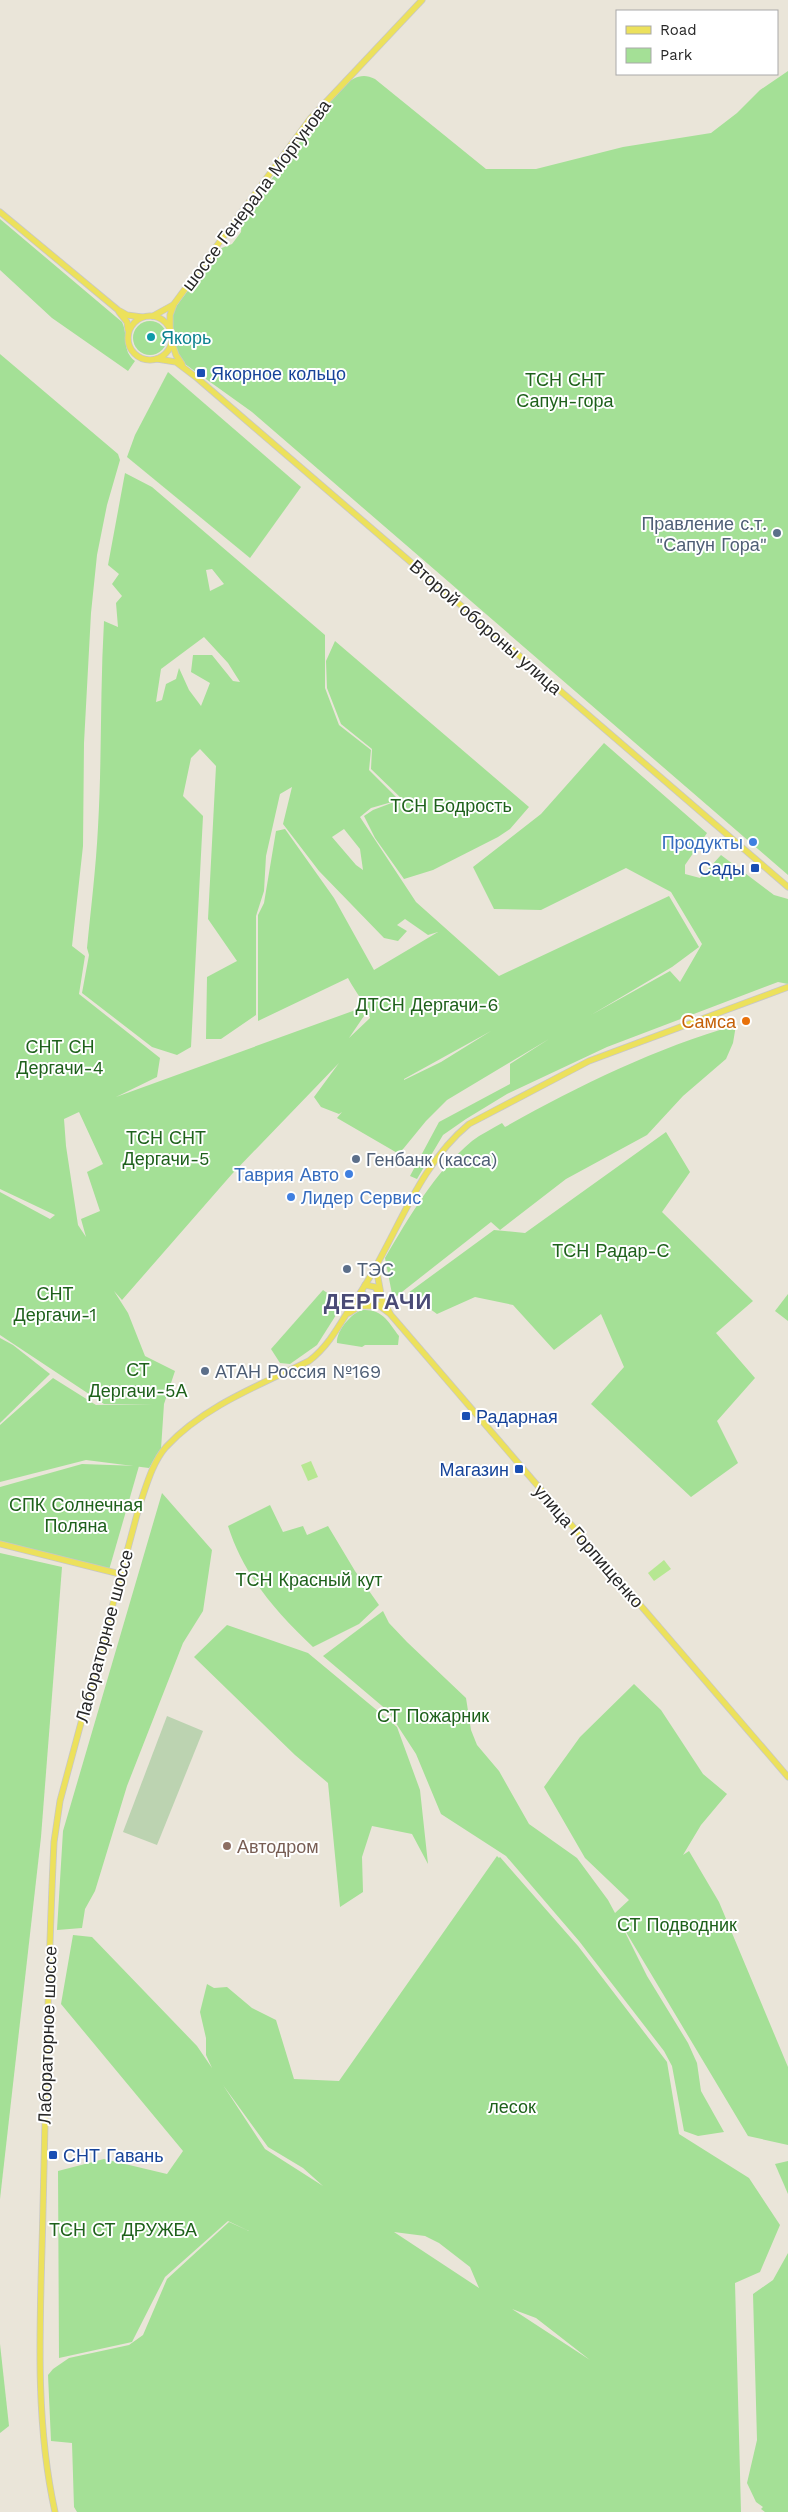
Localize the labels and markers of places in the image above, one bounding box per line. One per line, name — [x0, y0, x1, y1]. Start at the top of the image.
place label: Якорь — [161, 327, 211, 348]
marker: Якорь — [145, 331, 157, 343]
place label: Якорное кольцо — [211, 363, 346, 384]
marker: Якорное кольцо — [195, 367, 207, 379]
place label: Правление с.т. "Сапун Гора" — [641, 513, 767, 555]
marker: Правление с.т. "Сапун Гора" — [771, 527, 783, 539]
place label: Продукты — [662, 832, 743, 853]
marker: Продукты — [747, 836, 759, 848]
place label: Сады — [698, 858, 745, 879]
marker: Сады — [749, 862, 761, 874]
place label: Самса — [681, 1011, 737, 1032]
marker: Самса — [740, 1015, 752, 1027]
place label: Генбанк (касса) — [366, 1149, 497, 1170]
marker: Генбанк (касса) — [350, 1153, 362, 1165]
place label: Таврия Авто — [234, 1164, 339, 1185]
marker: Таврия Авто — [343, 1168, 355, 1180]
place label: Лидер Сервис — [301, 1187, 421, 1208]
marker: Лидер Сервис — [285, 1191, 297, 1203]
place label: ТЭС — [357, 1259, 394, 1280]
marker: ТЭС — [341, 1263, 353, 1275]
place label: АТАН Россия №169 — [215, 1361, 381, 1382]
marker: АТАН Россия №169 — [199, 1365, 211, 1377]
place label: Радарная — [476, 1406, 558, 1427]
marker: Радарная — [460, 1410, 472, 1422]
place label: Магазин — [440, 1459, 509, 1480]
marker: Магазин — [513, 1463, 525, 1475]
place label: Автодром — [237, 1836, 319, 1857]
marker: Автодром — [221, 1840, 233, 1852]
place label: СНТ Гавань — [63, 2145, 164, 2166]
marker: СНТ Гавань — [47, 2149, 59, 2161]

